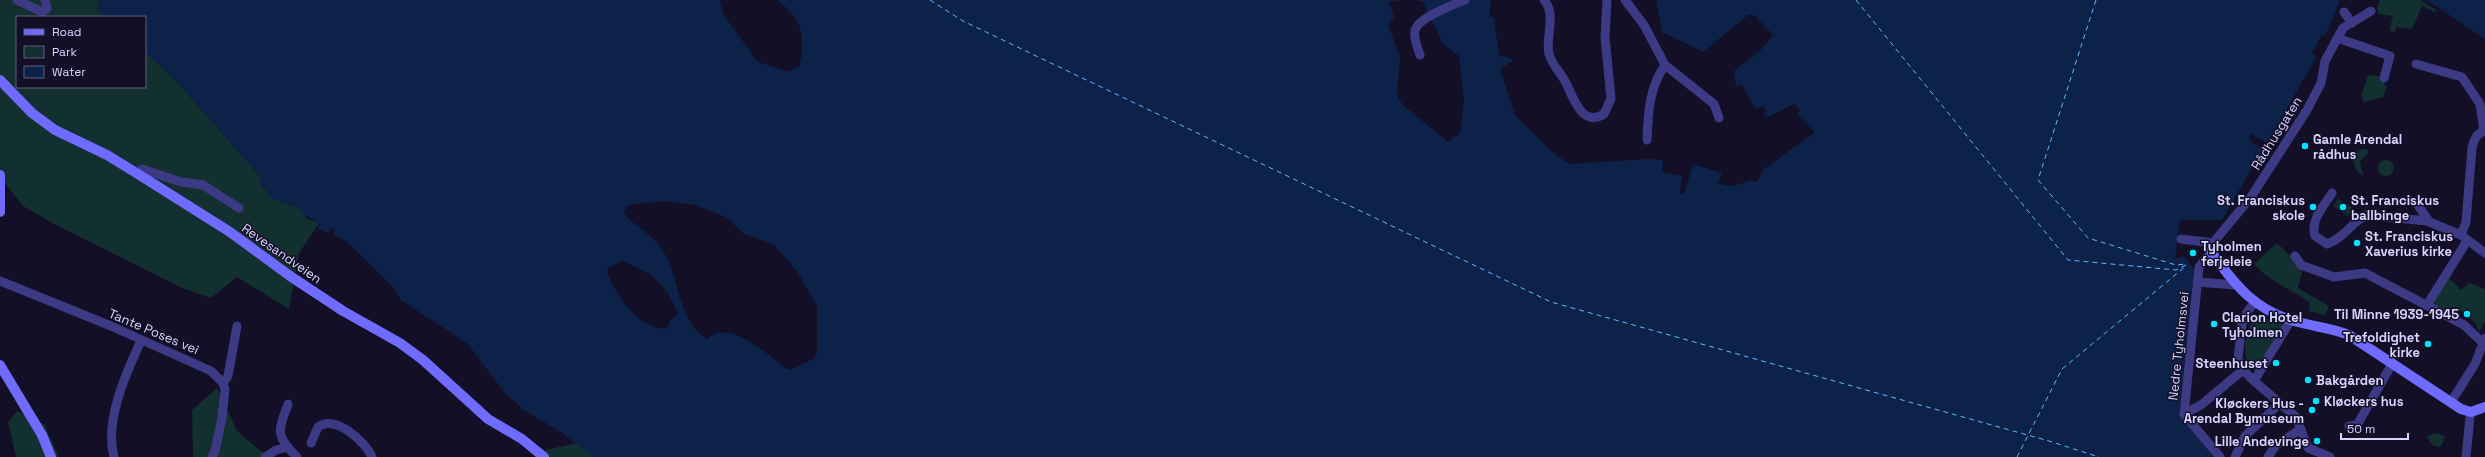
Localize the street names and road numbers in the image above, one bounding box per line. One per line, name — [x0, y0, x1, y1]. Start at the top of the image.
street label: Rådhusgaten — [2247, 93, 2306, 173]
street label: Revesandveien — [238, 219, 325, 287]
street label: Nedre Tyholmsvei — [2164, 291, 2193, 401]
street label: Tante Poses vei — [106, 305, 202, 358]

